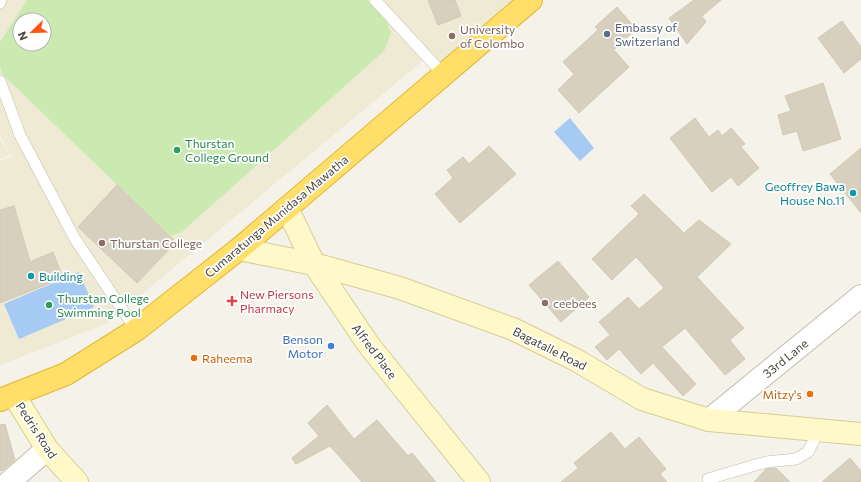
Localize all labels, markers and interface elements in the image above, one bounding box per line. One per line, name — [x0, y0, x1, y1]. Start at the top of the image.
north arrow — [12, 12, 52, 52]
place label: Embassy of Switzerland — [615, 20, 680, 48]
place label: University of Colombo — [460, 22, 524, 50]
marker: Embassy of Switzerland — [602, 29, 612, 39]
text: N — [15, 30, 30, 42]
marker: University of Colombo — [447, 31, 457, 41]
place label: Thurstan College Ground — [185, 136, 269, 164]
marker: Thurstan College Ground — [172, 145, 182, 155]
street label: Cumaratunga Munidasa Mawatha — [201, 152, 351, 280]
place label: Geoffrey Bawa House No.11 — [765, 179, 845, 207]
marker: Geoffrey Bawa House No.11 — [848, 188, 858, 198]
place label: Thurstan College — [110, 236, 202, 250]
marker: Thurstan College — [97, 238, 107, 248]
place label: Building — [39, 269, 83, 283]
marker: Building — [26, 271, 36, 281]
place label: New Piersons Pharmacy — [240, 287, 314, 315]
place label: Thurstan College Swimming Pool — [57, 291, 149, 319]
marker: New Piersons Pharmacy — [227, 296, 237, 306]
place label: ceebees — [553, 296, 597, 310]
marker: ceebees — [540, 298, 550, 308]
marker: Thurstan College Swimming Pool — [44, 300, 54, 310]
street label: Alfred Place — [350, 321, 400, 381]
street label: Bagatalle Road — [511, 323, 589, 373]
place label: Benson Motor — [283, 332, 323, 360]
street label: 33rd Lane — [760, 336, 810, 380]
marker: Benson Motor — [326, 341, 336, 351]
place label: Raheema — [202, 351, 253, 365]
marker: Raheema — [189, 353, 199, 363]
place label: Mitzy's — [762, 387, 802, 401]
marker: Mitzy's — [805, 389, 815, 399]
street label: Pedris Road — [14, 399, 60, 461]

